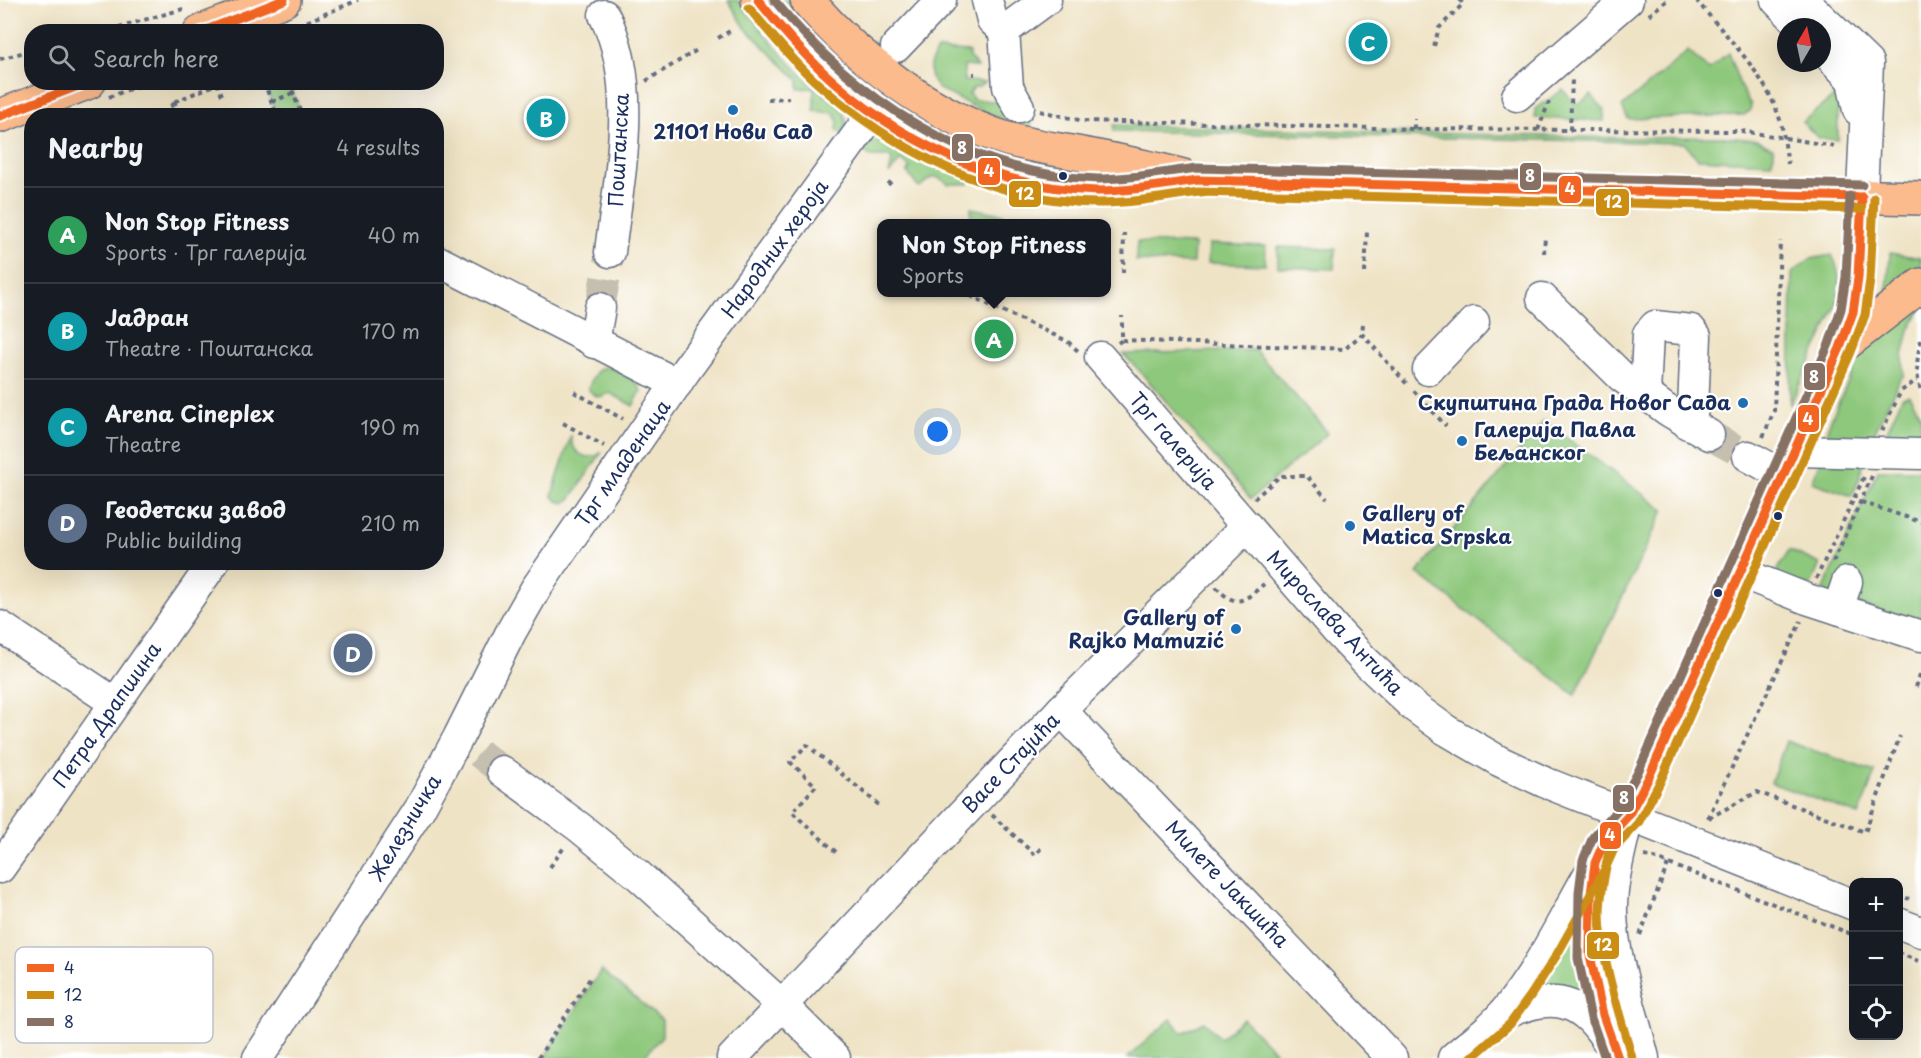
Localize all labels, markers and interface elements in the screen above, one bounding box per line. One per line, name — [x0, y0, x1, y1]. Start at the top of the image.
north arrow — [1777, 18, 1831, 72]
pin: C — [1348, 20, 1388, 64]
search box — [24, 24, 444, 90]
icon: search — [45, 41, 78, 74]
text: Search here — [93, 41, 219, 74]
street label: Поштанска — [600, 92, 636, 208]
pin: B — [526, 96, 566, 140]
marker: 21101 Нови Сад — [726, 103, 740, 117]
place label: 21101 Нови Сад — [653, 116, 813, 146]
text: Nearby — [48, 128, 143, 167]
text: 4 results — [336, 132, 420, 162]
line badge: 8 — [951, 133, 974, 162]
text: 8 — [957, 135, 967, 159]
line badge: 4 — [977, 157, 1001, 186]
text: 4 — [984, 158, 995, 182]
line badge: 8 — [1519, 162, 1542, 191]
text: 8 — [1525, 163, 1535, 187]
unlabelled marker — [1057, 170, 1069, 182]
street label: Народних хероја — [713, 172, 835, 324]
line badge: 4 — [1558, 175, 1582, 204]
text: 4 — [1565, 176, 1576, 200]
line badge: 12 — [1008, 180, 1042, 208]
text: 12 — [1016, 181, 1034, 205]
line badge: 12 — [1595, 188, 1630, 217]
text: 12 — [1604, 189, 1622, 213]
text: Non Stop Fitness — [105, 204, 289, 237]
popup — [877, 219, 1111, 297]
text: A — [60, 220, 75, 250]
text: 40 m — [368, 220, 420, 250]
text: Non Stop Fitness — [902, 227, 1086, 260]
text: Sports · Трг галерија — [105, 237, 306, 267]
text: Sports — [902, 260, 964, 290]
text: Јадран — [105, 300, 189, 333]
text: B — [61, 316, 74, 346]
text: 170 m — [362, 316, 420, 346]
pin: A — [974, 316, 1014, 362]
text: Theatre · Поштанска — [105, 333, 313, 363]
line badge: 8 — [1803, 362, 1826, 391]
text: 8 — [1809, 364, 1819, 388]
street label: Трг галерија — [1123, 385, 1225, 496]
place label: Скупштина Града Новог Сада — [1418, 387, 1731, 417]
street label: Трг младенаца — [567, 393, 677, 532]
text: Arena Cineplex — [105, 396, 274, 429]
marker: Скупштина Града Новог Сада — [1736, 396, 1750, 410]
line badge: 4 — [1797, 404, 1820, 433]
text: 4 — [1803, 406, 1814, 430]
text: C — [60, 412, 75, 442]
text: 190 m — [361, 412, 420, 442]
place label: Галерија Павла Бељанског — [1474, 414, 1636, 467]
your location — [923, 417, 952, 446]
text: Theatre — [105, 429, 181, 459]
marker: Галерија Павла Бељанског — [1455, 434, 1469, 448]
text: Геодетски завод — [105, 492, 286, 525]
place label: Gallery of Matica Srpska — [1362, 498, 1512, 551]
text: D — [60, 508, 75, 538]
text: 210 m — [361, 508, 420, 538]
unlabelled marker — [1772, 510, 1784, 522]
marker: Gallery of Matica Srpska — [1343, 519, 1357, 533]
text: Public building — [105, 525, 242, 555]
street label: Мирослава Антића — [1260, 543, 1411, 702]
unlabelled marker — [1712, 587, 1724, 599]
place label: Gallery of Rajko Mamuzić — [1068, 602, 1226, 655]
marker: Gallery of Rajko Mamuzić — [1229, 622, 1243, 636]
pin: D — [334, 630, 372, 676]
street label: Петра Драпшина — [45, 635, 168, 793]
street label: Васе Стајића — [954, 705, 1066, 819]
street label: Железничка — [360, 768, 448, 887]
line badge: 8 — [1612, 784, 1635, 813]
text: 8 — [1619, 785, 1629, 809]
street label: Милете Јакшића — [1159, 813, 1297, 954]
line badge: 4 — [1599, 821, 1622, 850]
text: 4 — [1605, 822, 1616, 846]
map controls — [1849, 878, 1903, 1040]
button: + — [1849, 878, 1903, 932]
line badge: 12 — [1586, 931, 1620, 960]
text: 12 — [1594, 932, 1612, 956]
button: − — [1849, 932, 1903, 986]
legend — [15, 947, 213, 1043]
text: 4 — [64, 955, 75, 979]
text: 12 — [64, 982, 83, 1006]
button: locate — [1849, 986, 1903, 1040]
text: 8 — [64, 1009, 74, 1033]

